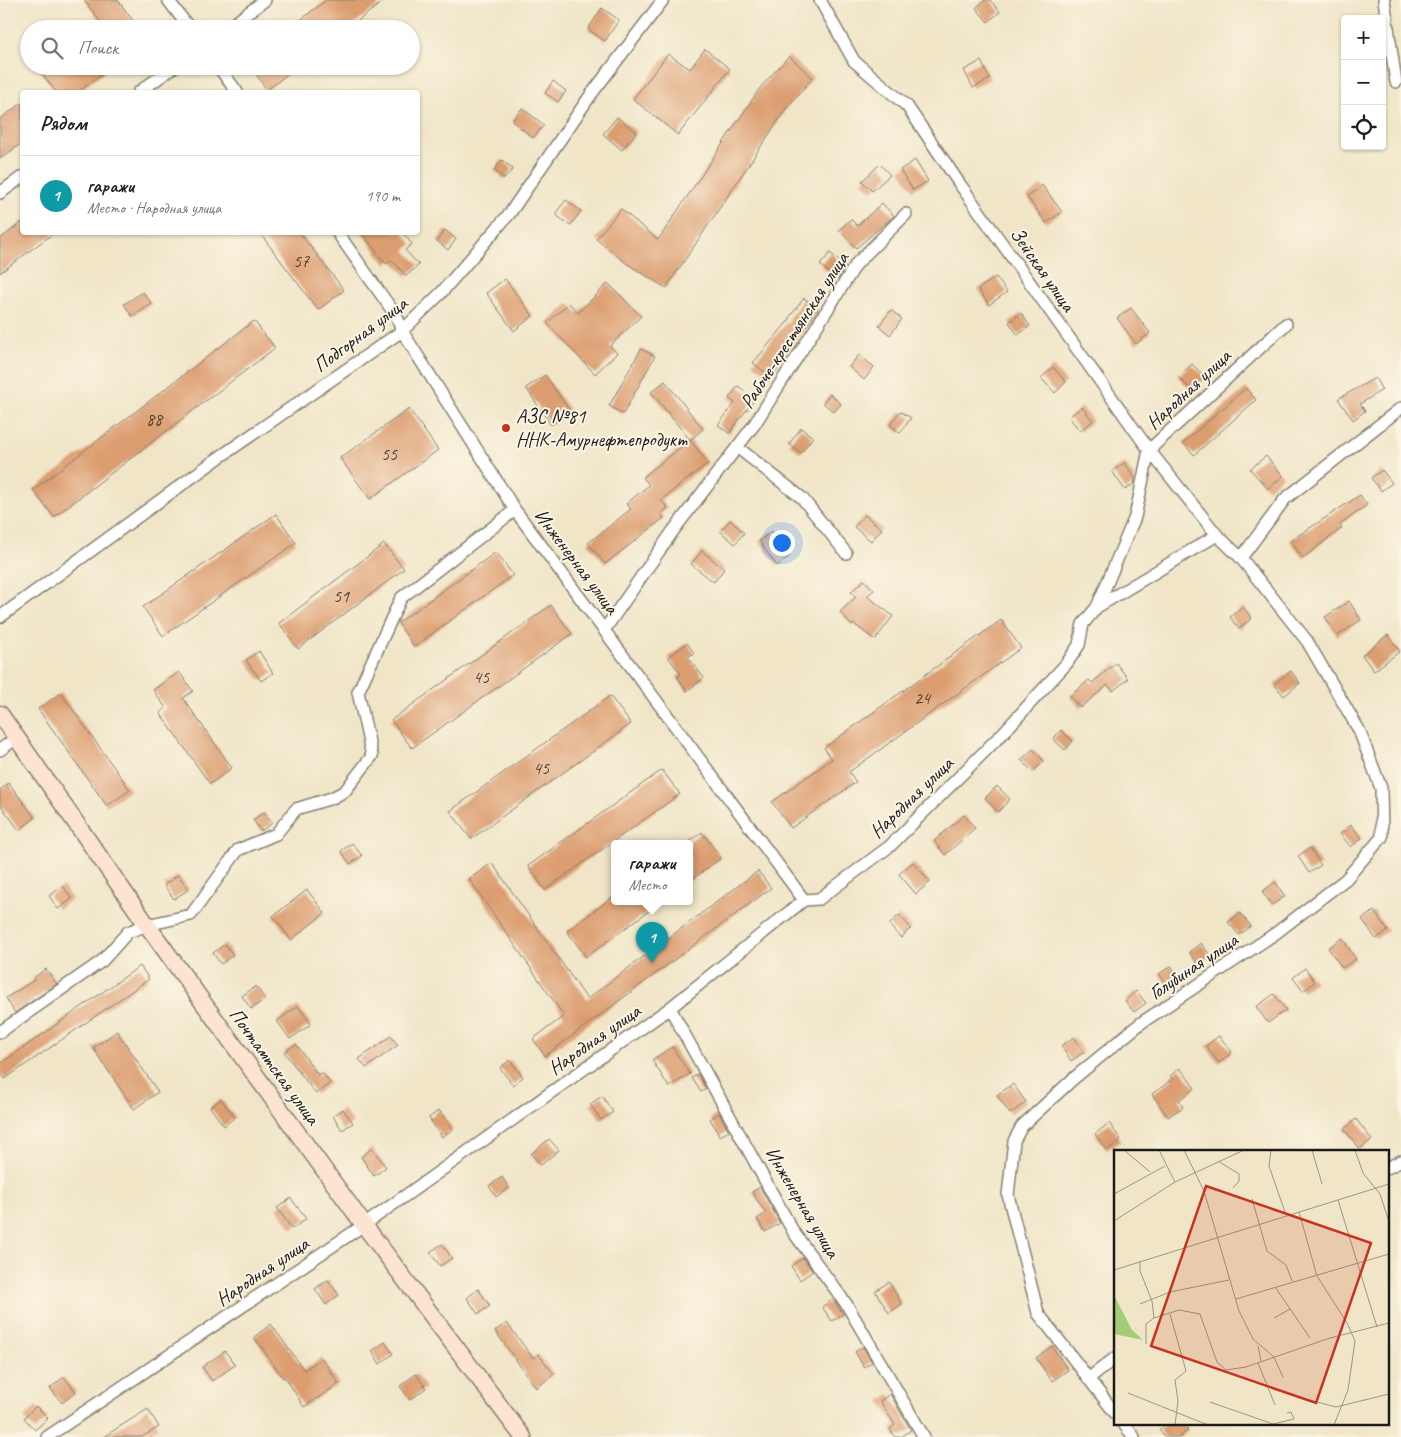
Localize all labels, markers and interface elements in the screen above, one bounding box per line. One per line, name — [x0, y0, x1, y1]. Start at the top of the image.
map controls — [1341, 15, 1386, 150]
button: + — [1341, 15, 1386, 60]
search box — [20, 20, 420, 75]
icon: search — [38, 34, 66, 62]
text: Поиск — [78, 36, 118, 60]
button: − — [1341, 60, 1386, 105]
button: locate — [1341, 105, 1386, 150]
text: Рядом — [40, 110, 87, 136]
text: гаражи — [87, 174, 134, 198]
text: 1 — [52, 186, 60, 206]
text: 190 m — [366, 186, 400, 206]
text: Место · Народная улица — [87, 198, 221, 218]
street label: Зейская улица — [1005, 222, 1082, 318]
street label: Рабоче-крестьянская улица — [734, 246, 855, 413]
house number: 57 — [293, 250, 310, 272]
street label: Подгорная улица — [308, 290, 413, 378]
street label: Народная улица — [1141, 343, 1237, 435]
place label: АЗС №81 ННК-Амурнефтепродукт — [516, 404, 688, 452]
house number: 88 — [146, 408, 164, 430]
marker: АЗС №81 ННК-Амурнефтепродукт — [500, 422, 512, 434]
house number: 55 — [381, 443, 398, 465]
street label: Инженерная улица — [529, 504, 625, 620]
your location — [769, 530, 795, 556]
house number: 51 — [333, 585, 350, 607]
house number: 45 — [473, 666, 490, 688]
house number: 24 — [914, 687, 932, 709]
street label: Народная улица — [864, 750, 959, 844]
house number: 45 — [533, 757, 550, 779]
popup — [611, 840, 693, 905]
text: гаражи — [628, 851, 676, 875]
text: Место — [628, 875, 666, 895]
pin: 1 — [636, 922, 668, 963]
street label: Голубиная улица — [1144, 926, 1244, 1005]
street label: Народная улица — [543, 998, 646, 1080]
street label: Почтамтская улица — [224, 1003, 326, 1131]
street label: Инженерная улица — [760, 1142, 846, 1264]
inset map — [1114, 1150, 1388, 1424]
street label: Народная улица — [211, 1230, 315, 1312]

